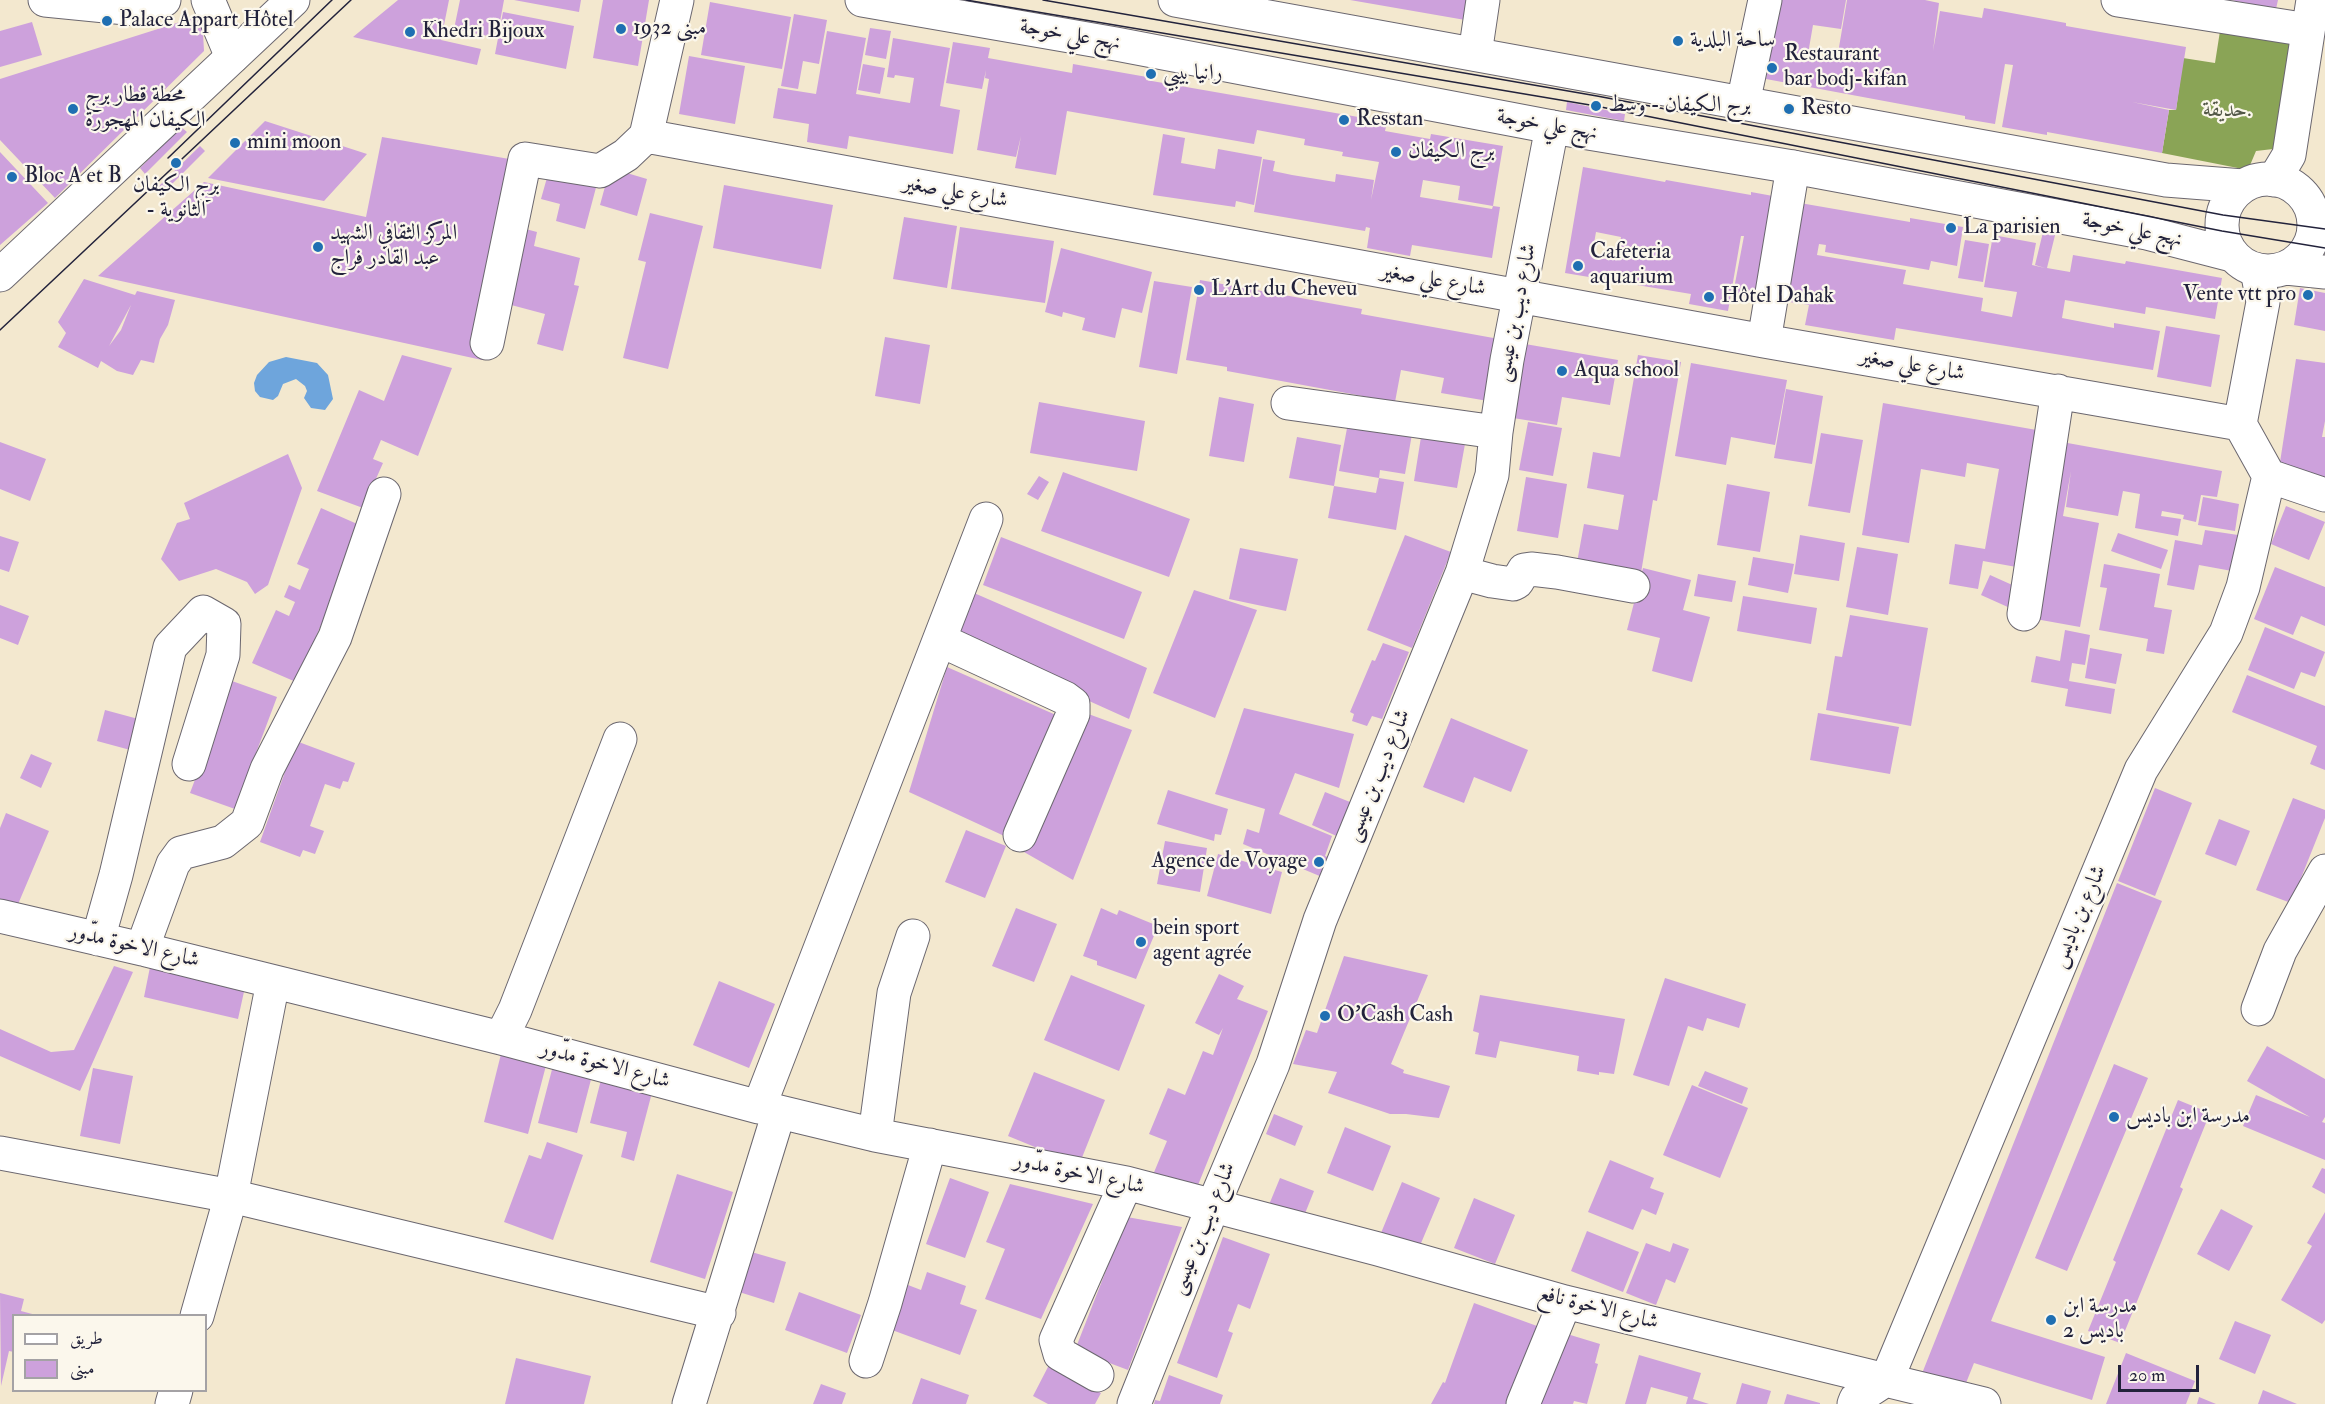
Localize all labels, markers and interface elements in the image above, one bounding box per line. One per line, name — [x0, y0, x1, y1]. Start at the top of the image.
place label: Palace Appart Hôtel — [119, 8, 293, 34]
marker: Palace Appart Hôtel — [100, 14, 114, 28]
street label: نهج علي خوجة — [1018, 14, 1122, 58]
place label: مبنى 1932 — [633, 16, 706, 42]
place label: Khedri Bijoux — [422, 19, 545, 45]
marker: مبنى 1932 — [614, 22, 628, 36]
marker: Khedri Bijoux — [403, 25, 417, 39]
place label: ساحة البلدية — [1690, 28, 1775, 54]
marker: ساحة البلدية — [1671, 34, 1685, 48]
place label: Restaurant bar bodj-kifan — [1784, 42, 1907, 94]
place label: رانيا بيبي — [1163, 61, 1222, 87]
marker: Restaurant bar bodj-kifan — [1765, 61, 1779, 75]
marker: رانيا بيبي — [1144, 67, 1158, 81]
place label: محطة قطار برج الكيفان المهجورة — [85, 83, 206, 134]
place label: برج الكيفان - وسط — [1608, 93, 1751, 119]
place label: Resto — [1801, 96, 1851, 122]
park label: حديقة. — [2203, 98, 2251, 124]
marker: برج الكيفان - وسط — [1589, 99, 1603, 113]
marker: محطة قطار برج الكيفان المهجورة — [66, 102, 80, 116]
marker: Resto — [1782, 102, 1796, 116]
street label: نهج علي خوجة — [1495, 104, 1599, 148]
place label: Resstan — [1356, 107, 1423, 133]
marker: Resstan — [1337, 113, 1351, 127]
place label: mini moon — [247, 130, 341, 156]
marker: mini moon — [228, 136, 242, 150]
place label: برج الكيفان — [1408, 139, 1495, 165]
marker: برج الكيفان — [1389, 145, 1403, 159]
marker: برج الكيفان - الثانوية — [169, 156, 183, 170]
place label: Bloc A et B — [24, 164, 122, 190]
marker: Bloc A et B — [5, 170, 19, 184]
street label: شارع علي صغير — [900, 171, 1010, 215]
place label: برج الكيفان - الثانوية — [133, 173, 219, 224]
street label: نهج علي خوجة — [2079, 207, 2185, 255]
place label: La parisien — [1963, 215, 2061, 241]
place label: المركز الثقافي الشهيد عبد القادر فراج — [330, 221, 457, 272]
marker: La parisien — [1944, 221, 1958, 235]
marker: المركز الثقافي الشهيد عبد القادر فراج — [311, 240, 325, 254]
place label: Cafeteria aquarium — [1590, 240, 1673, 292]
street label: شارع ديب بن عيسى — [1491, 242, 1543, 384]
street label: شارع علي صغير — [1378, 259, 1488, 303]
marker: Cafeteria aquarium — [1571, 259, 1585, 273]
place label: L'Art du Cheveu — [1211, 277, 1357, 303]
place label: Vente vtt pro — [2183, 282, 2296, 308]
marker: L'Art du Cheveu — [1192, 283, 1206, 297]
place label: Hôtel Dahak — [1721, 284, 1834, 310]
marker: Vente vtt pro — [2301, 288, 2315, 302]
marker: Hôtel Dahak — [1702, 290, 1716, 304]
street label: شارع علي صغير — [1857, 344, 1967, 388]
place label: Aqua school — [1574, 358, 1679, 384]
marker: Aqua school — [1555, 364, 1569, 378]
street label: شارع ديب بن عيسى — [1340, 706, 1418, 846]
place label: Agence de Voyage — [1151, 849, 1307, 875]
marker: Agence de Voyage — [1312, 855, 1326, 869]
street label: شارع بن باديس — [2047, 862, 2113, 972]
place label: bein sport agent agrée — [1153, 916, 1251, 968]
street label: شارع الاخوة مدّور — [66, 919, 202, 975]
marker: bein sport agent agrée — [1134, 935, 1148, 949]
place label: O'Cash Cash — [1337, 1003, 1453, 1029]
marker: O'Cash Cash — [1318, 1009, 1332, 1023]
street label: شارع الاخوة مدّور — [537, 1036, 673, 1096]
place label: مدرسة ابن باديس — [2126, 1104, 2250, 1130]
marker: مدرسة ابن باديس — [2107, 1110, 2121, 1124]
street label: شارع الاخوة مدّور — [1011, 1148, 1147, 1202]
street label: شارع ديب بن عيسى — [1165, 1159, 1243, 1299]
street label: شارع الاخوة نافع — [1535, 1281, 1661, 1337]
place label: مدرسة ابن باديس 2 — [2063, 1294, 2137, 1346]
marker: مدرسة ابن باديس 2 — [2044, 1313, 2058, 1327]
legend — [12, 1314, 207, 1392]
text: طريق — [70, 1327, 103, 1350]
scale bar — [2121, 1353, 2202, 1391]
text: مبنى — [70, 1357, 95, 1380]
text: 20 m — [2129, 1364, 2165, 1387]

